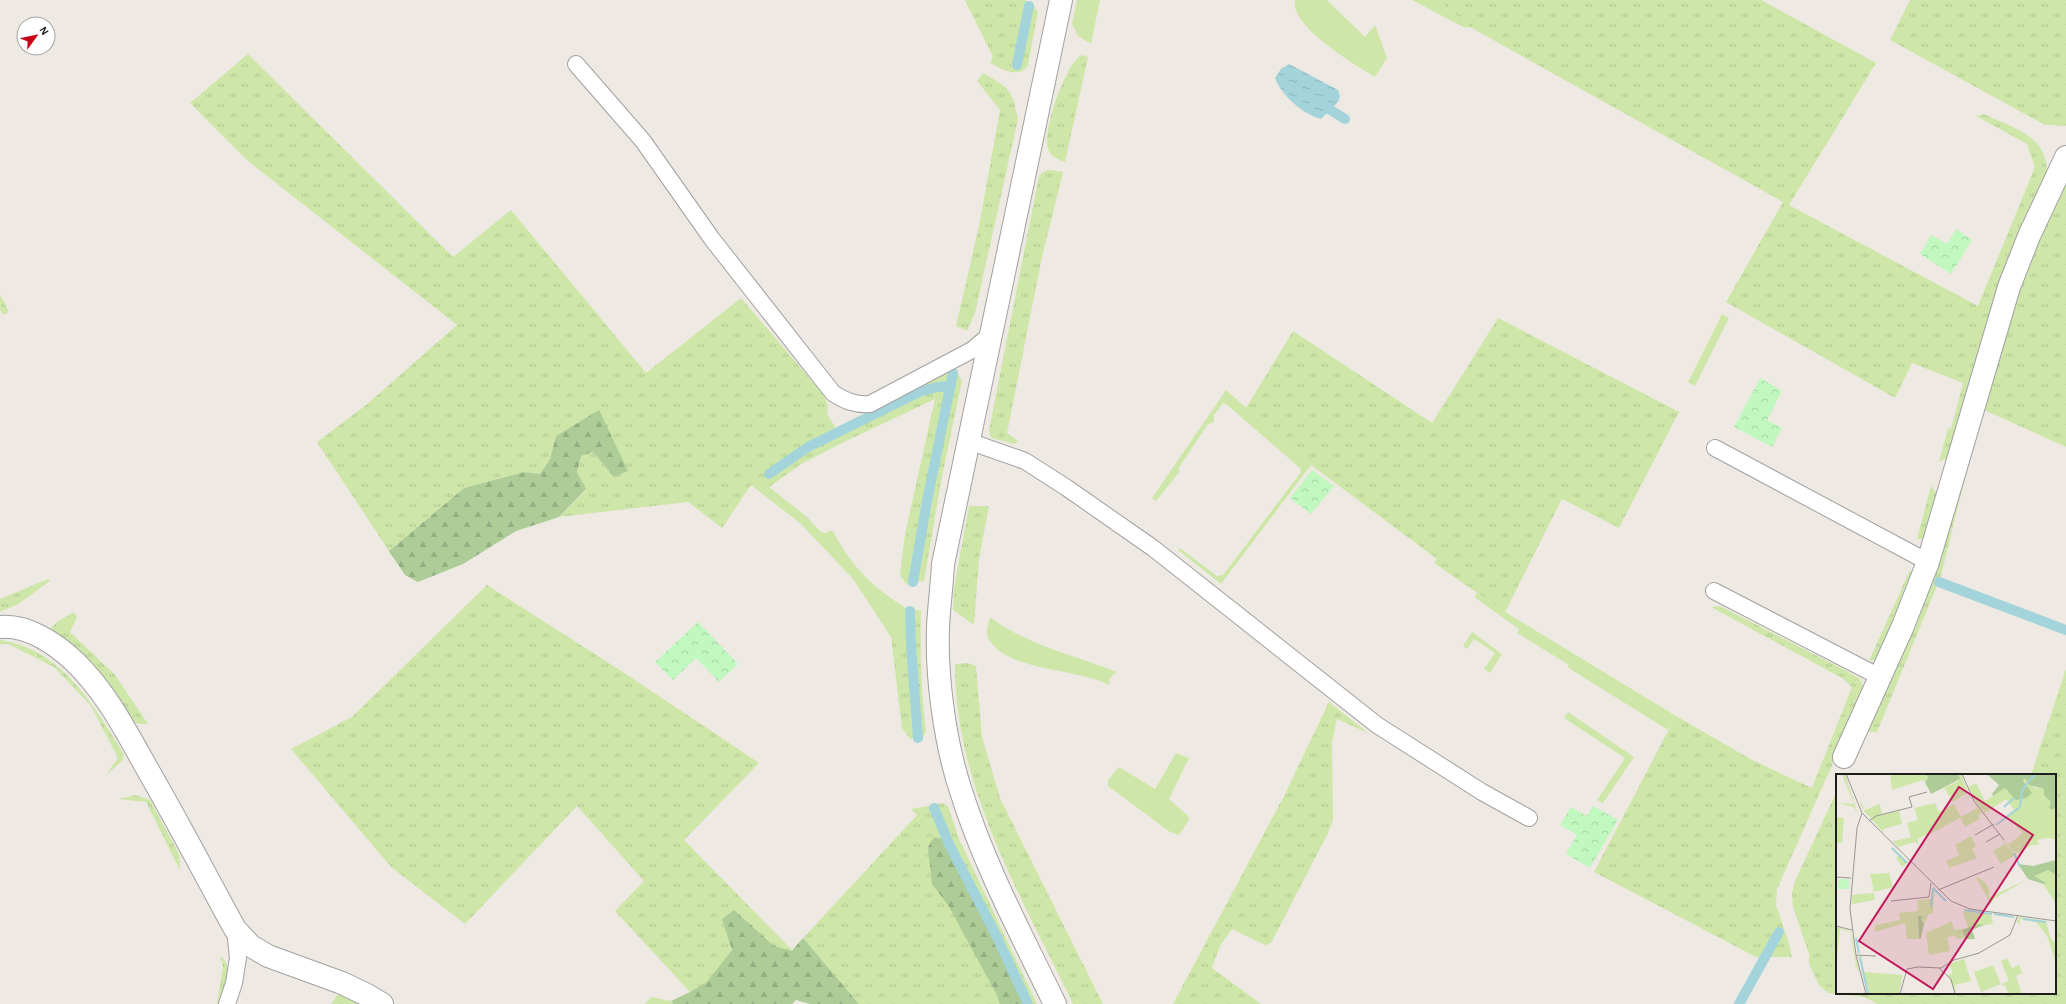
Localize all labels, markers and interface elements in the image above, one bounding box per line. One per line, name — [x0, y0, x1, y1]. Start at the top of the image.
north arrow — [16, 16, 56, 56]
text: N — [37, 25, 51, 37]
inset map — [1836, 774, 2056, 994]

